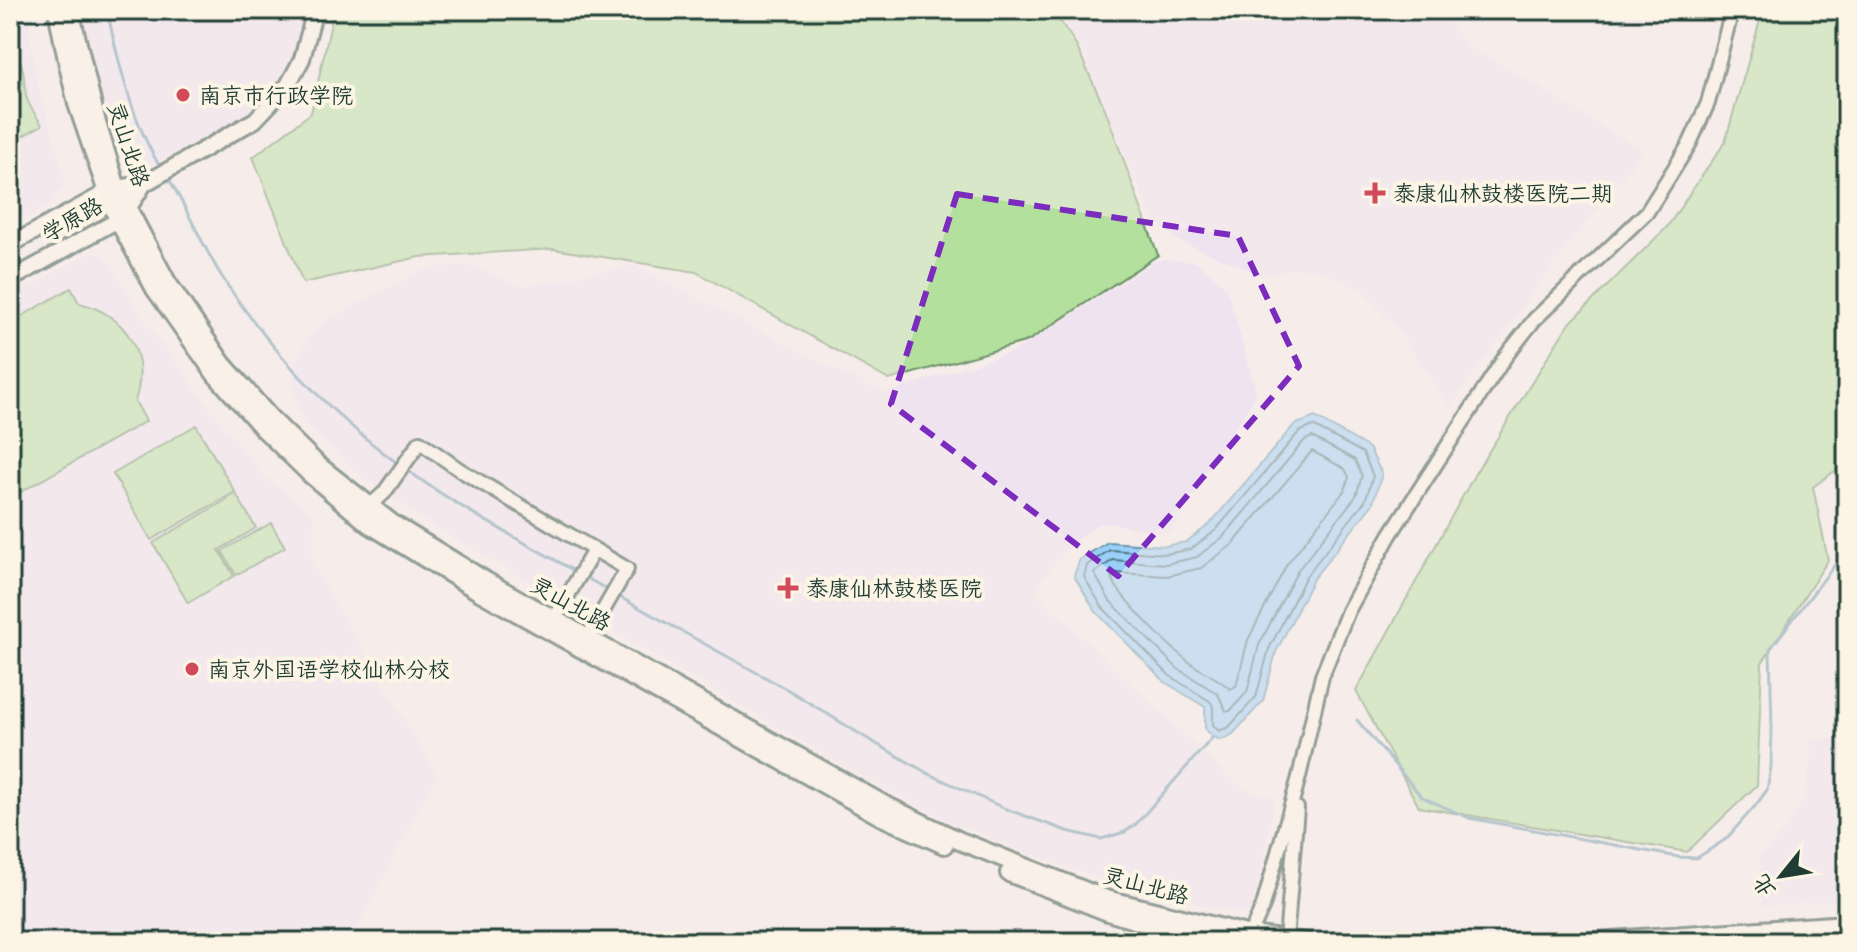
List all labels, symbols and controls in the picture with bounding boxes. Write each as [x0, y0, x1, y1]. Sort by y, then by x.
place label: 南京市行政学院 [199, 83, 353, 109]
marker: 南京市行政学院 [174, 86, 192, 104]
street label: 灵山北路 [102, 98, 154, 190]
place label: 泰康仙林鼓楼医院二期 [1393, 181, 1613, 207]
marker: 泰康仙林鼓楼医院二期 [1364, 182, 1386, 204]
street label: 学原路 [37, 192, 108, 248]
street label: 灵山北路 [526, 571, 615, 637]
place label: 泰康仙林鼓楼医院 [806, 576, 982, 602]
marker: 泰康仙林鼓楼医院 [777, 577, 799, 599]
place label: 南京外国语学校仙林分校 [208, 657, 450, 683]
marker: 南京外国语学校仙林分校 [183, 660, 201, 678]
north arrow [1741, 836, 1821, 916]
street label: 灵山北路 [1100, 862, 1192, 910]
text: 北 [1748, 869, 1781, 902]

